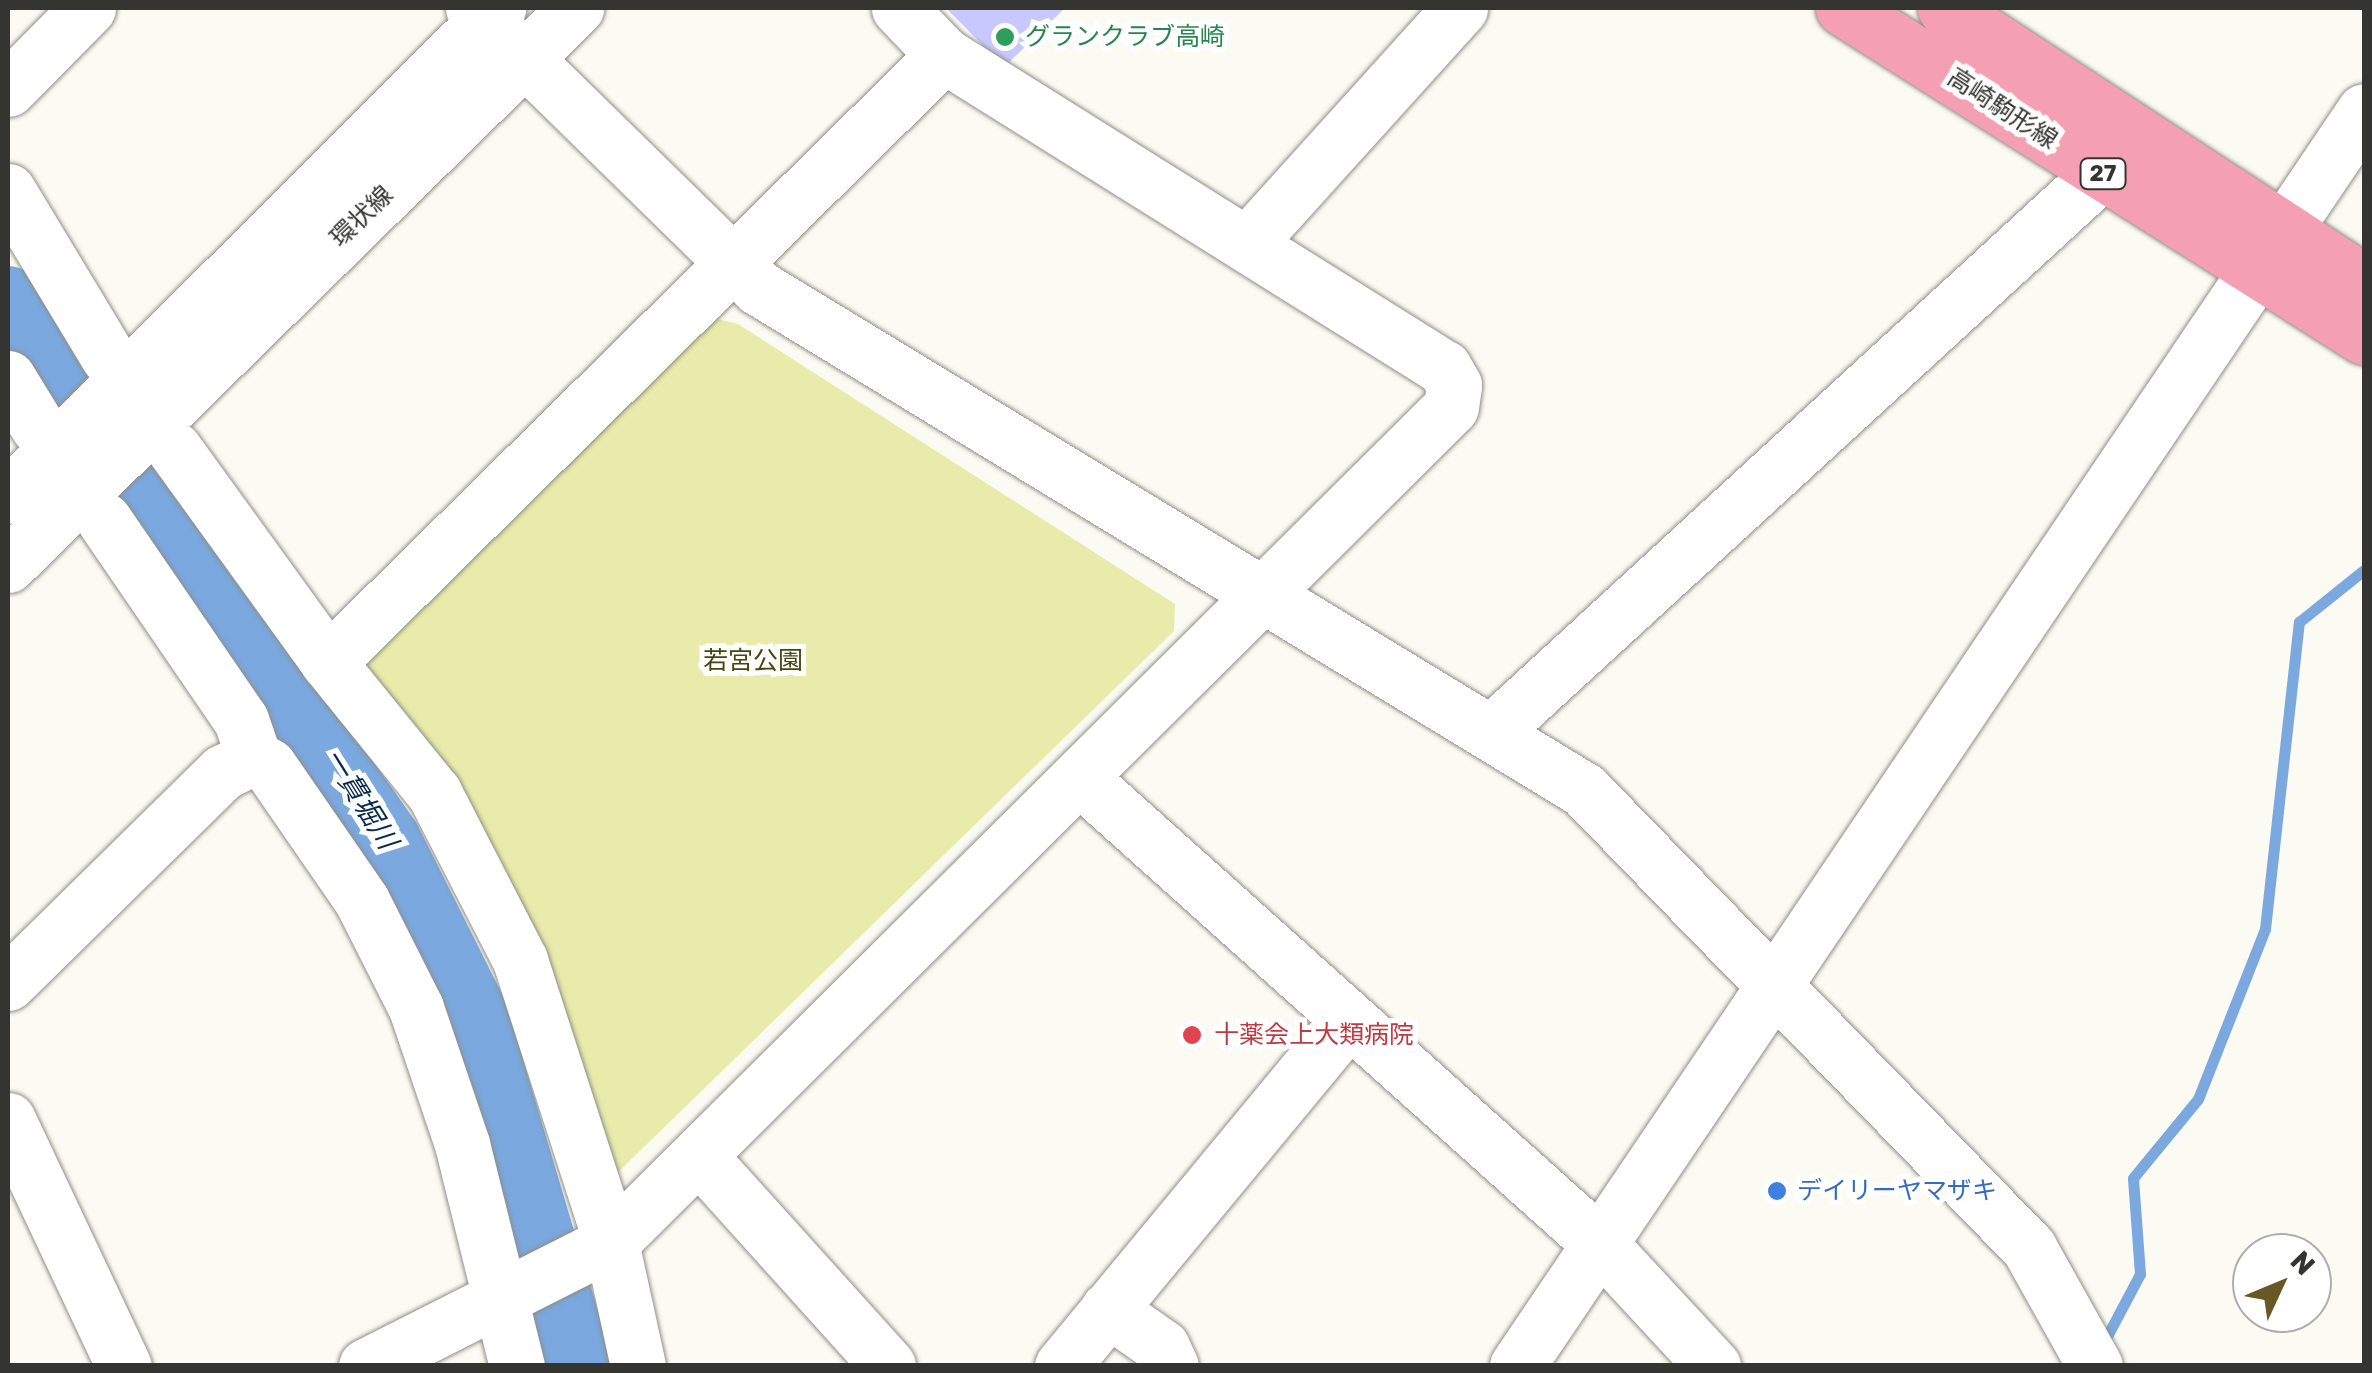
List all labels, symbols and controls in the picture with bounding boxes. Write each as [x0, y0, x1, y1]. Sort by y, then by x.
place label: グランクラブ高崎 [1025, 22, 1225, 52]
marker: グランクラブ高崎 [994, 26, 1016, 48]
street label: 高崎駒形線 [1941, 62, 2063, 156]
road number: 27 [2078, 157, 2128, 191]
street label: 環状線 [325, 180, 399, 254]
park label: 若宮公園 [703, 646, 803, 676]
water label: 一貫堀川 [316, 743, 404, 855]
place label: 十薬会上大類病院 [1214, 1020, 1414, 1050]
marker: 十薬会上大類病院 [1179, 1022, 1205, 1048]
place label: デイリーヤマザキ [1797, 1176, 1997, 1206]
marker: デイリーヤマザキ [1766, 1180, 1788, 1202]
north arrow [2232, 1233, 2332, 1333]
text: N [2284, 1244, 2321, 1282]

